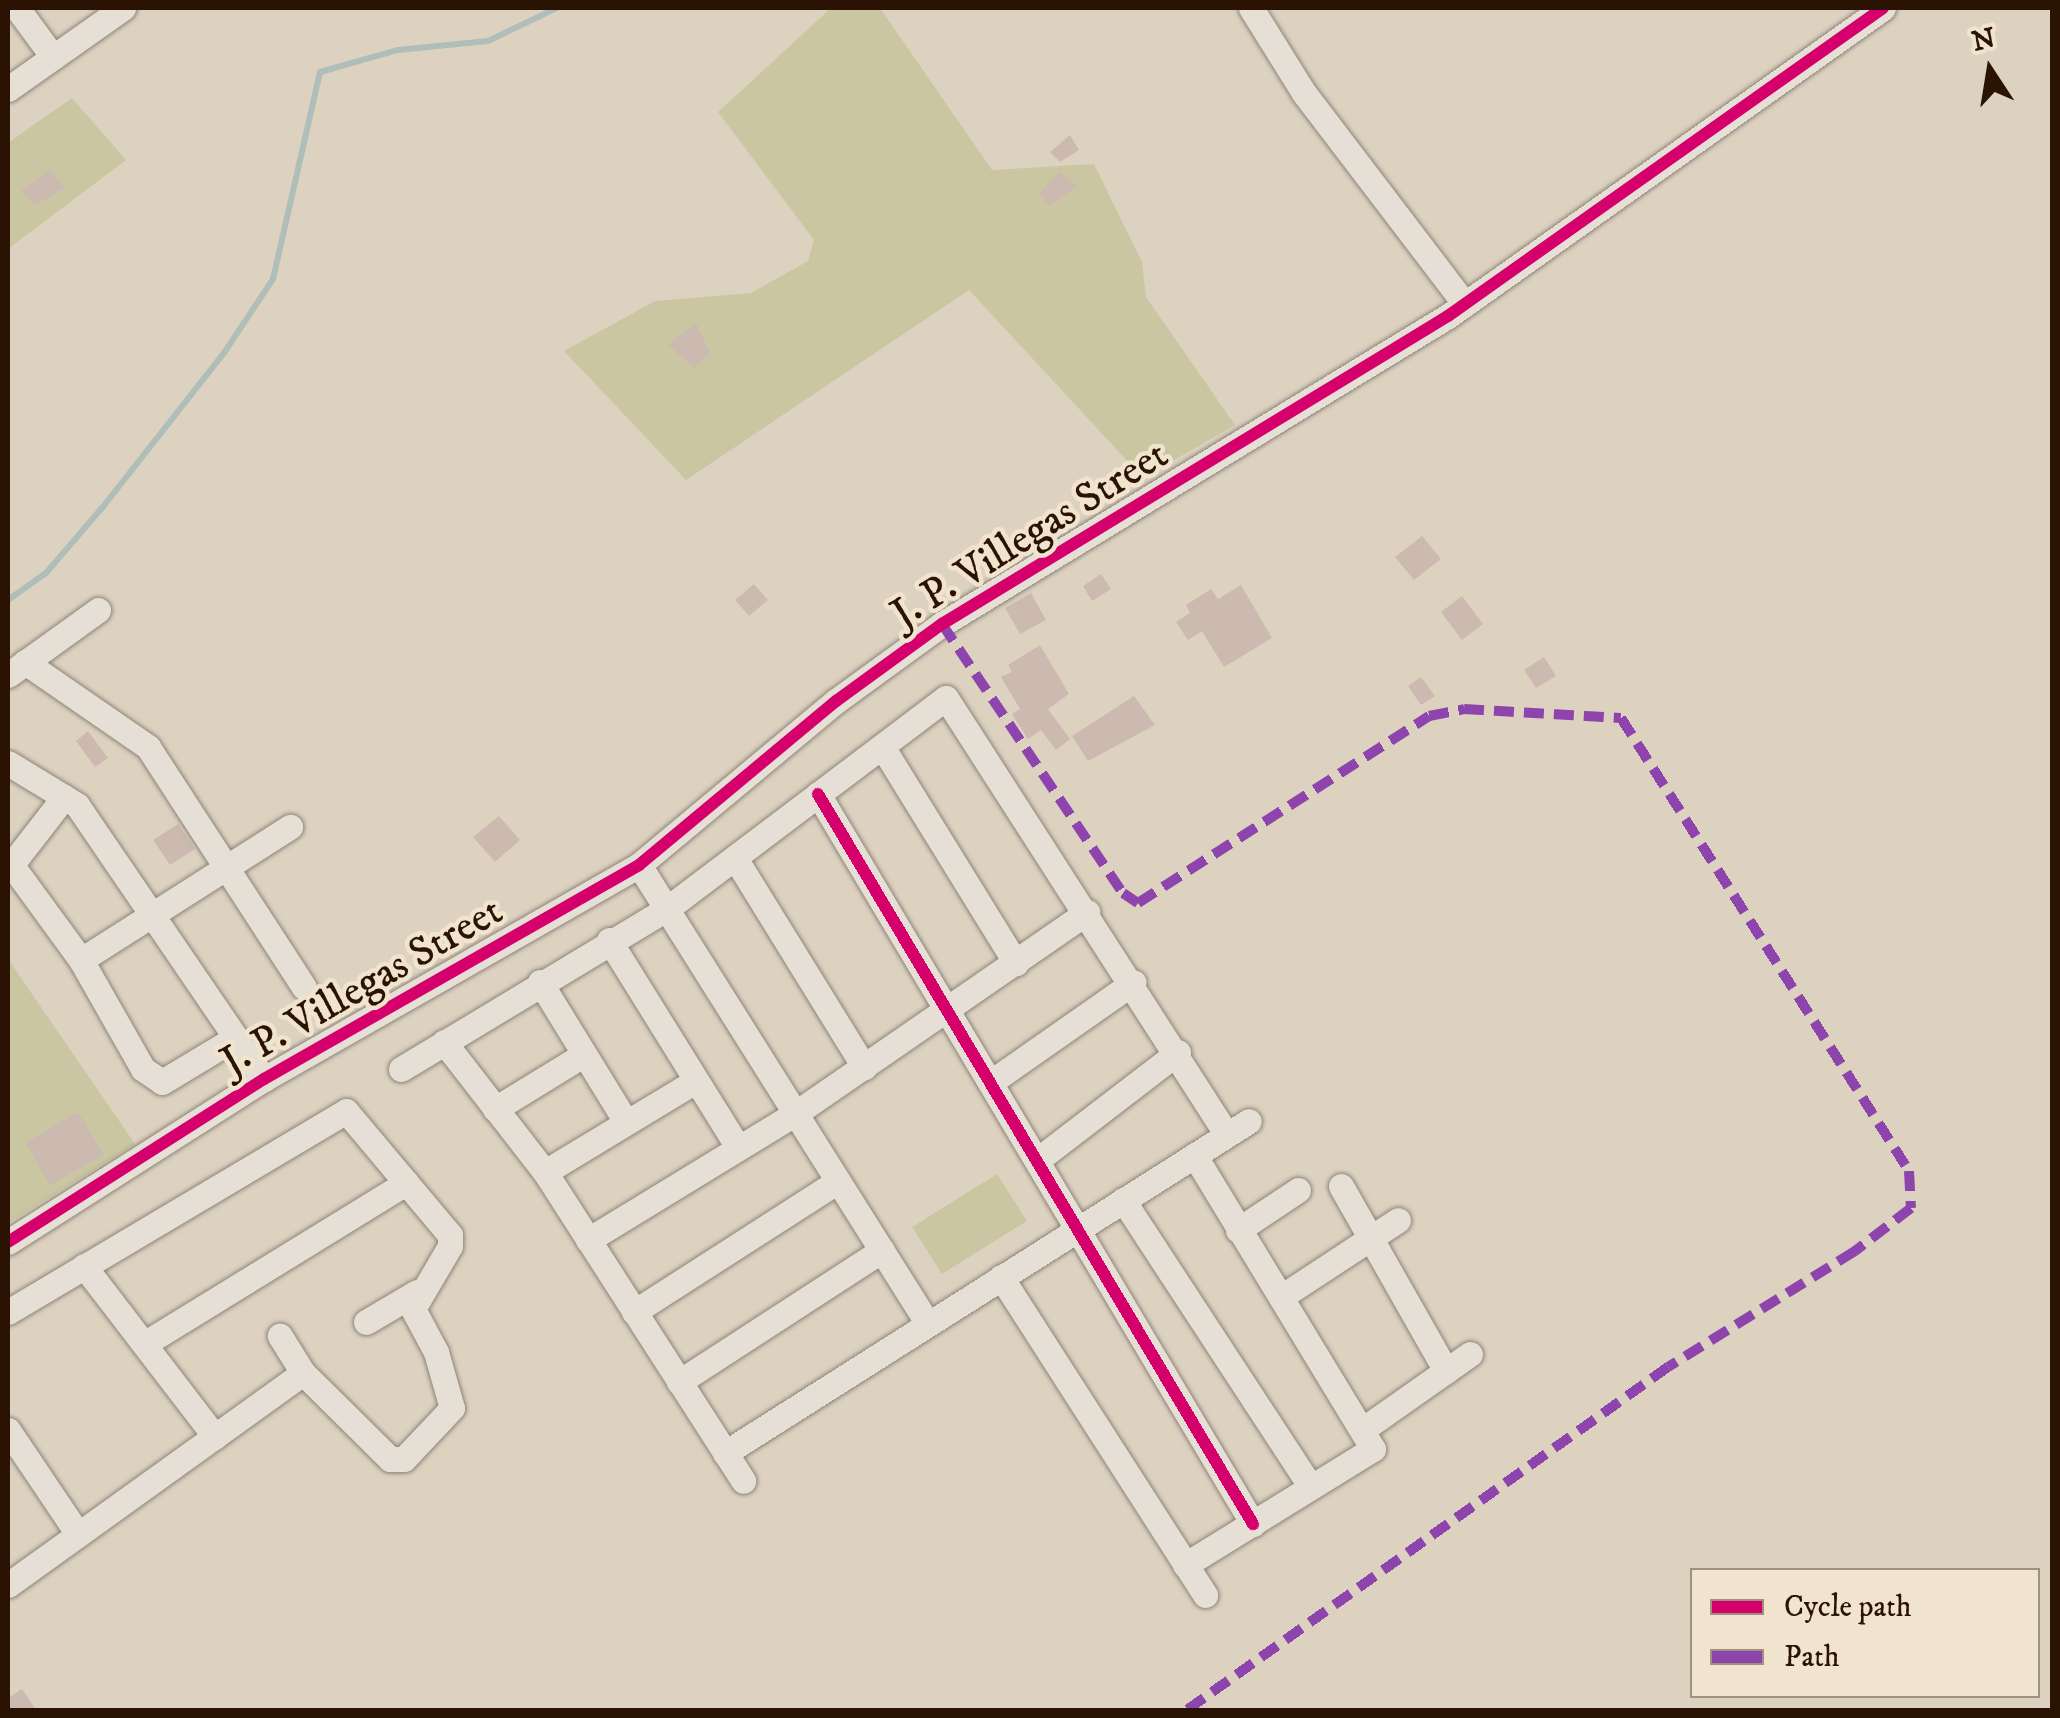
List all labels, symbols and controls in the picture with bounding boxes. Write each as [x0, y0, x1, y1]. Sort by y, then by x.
north arrow [1940, 20, 2040, 120]
text: N [1969, 21, 1999, 60]
street label: J. P. Villegas Street [883, 430, 1177, 640]
street label: J. P. Villegas Street [212, 886, 512, 1088]
legend [1690, 1568, 2040, 1698]
text: Cycle path [1784, 1589, 1912, 1626]
text: Path [1784, 1639, 1840, 1676]

